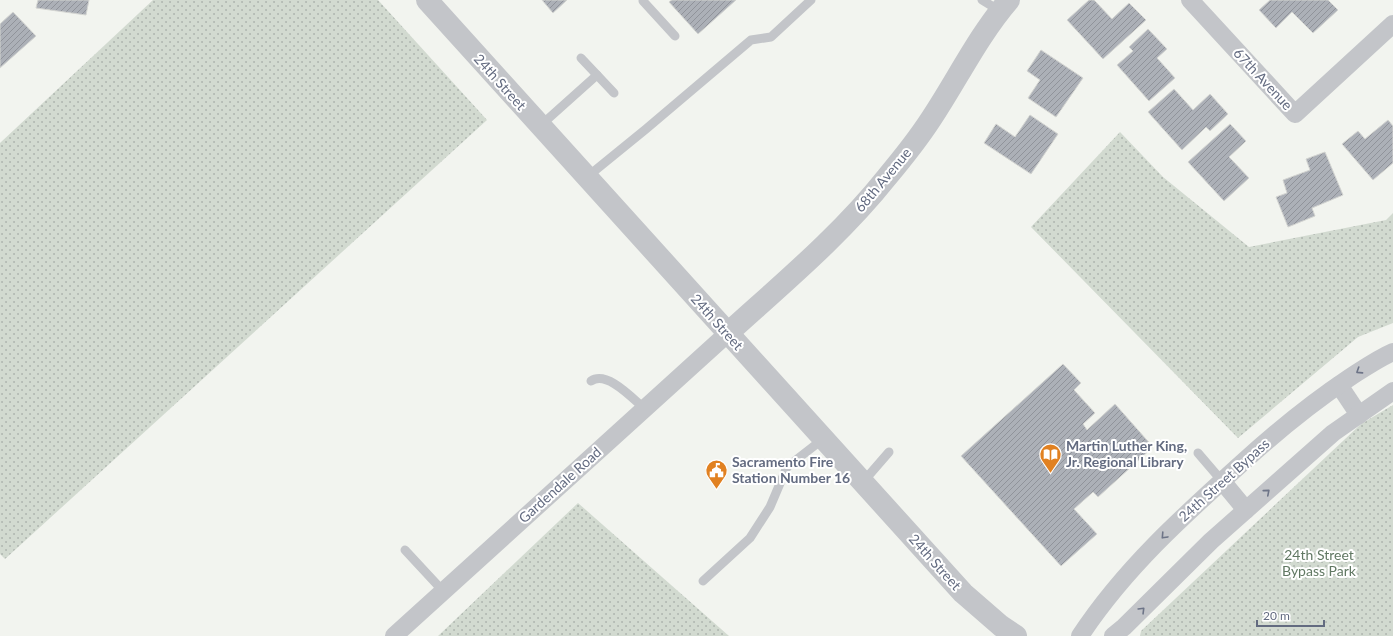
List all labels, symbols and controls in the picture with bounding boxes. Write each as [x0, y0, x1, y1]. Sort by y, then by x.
street label: 67th Avenue [1230, 44, 1296, 113]
street label: 24th Street [471, 50, 530, 113]
street label: 68th Avenue [851, 144, 914, 215]
street label: 24th Street [688, 290, 747, 353]
one-way arrow [1356, 366, 1363, 374]
street label: 24th Street Bypass [1175, 434, 1273, 525]
place label: Martin Luther King, Jr. Regional Library [1066, 437, 1187, 470]
library icon: Martin Luther King, Jr. Regional Library [1037, 441, 1063, 474]
street label: Gardendale Road [515, 443, 604, 526]
place label: Sacramento Fire Station Number 16 [732, 453, 850, 486]
public building icon: Sacramento Fire Station Number 16 [703, 457, 729, 490]
one-way arrow [1262, 489, 1269, 496]
street label: 24th Street [906, 530, 965, 593]
one-way arrow [1161, 531, 1168, 538]
park label: 24th Street Bypass Park [1282, 546, 1357, 579]
scale bar [1257, 602, 1324, 628]
one-way arrow [1137, 607, 1145, 615]
text: 20 m [1263, 608, 1290, 623]

